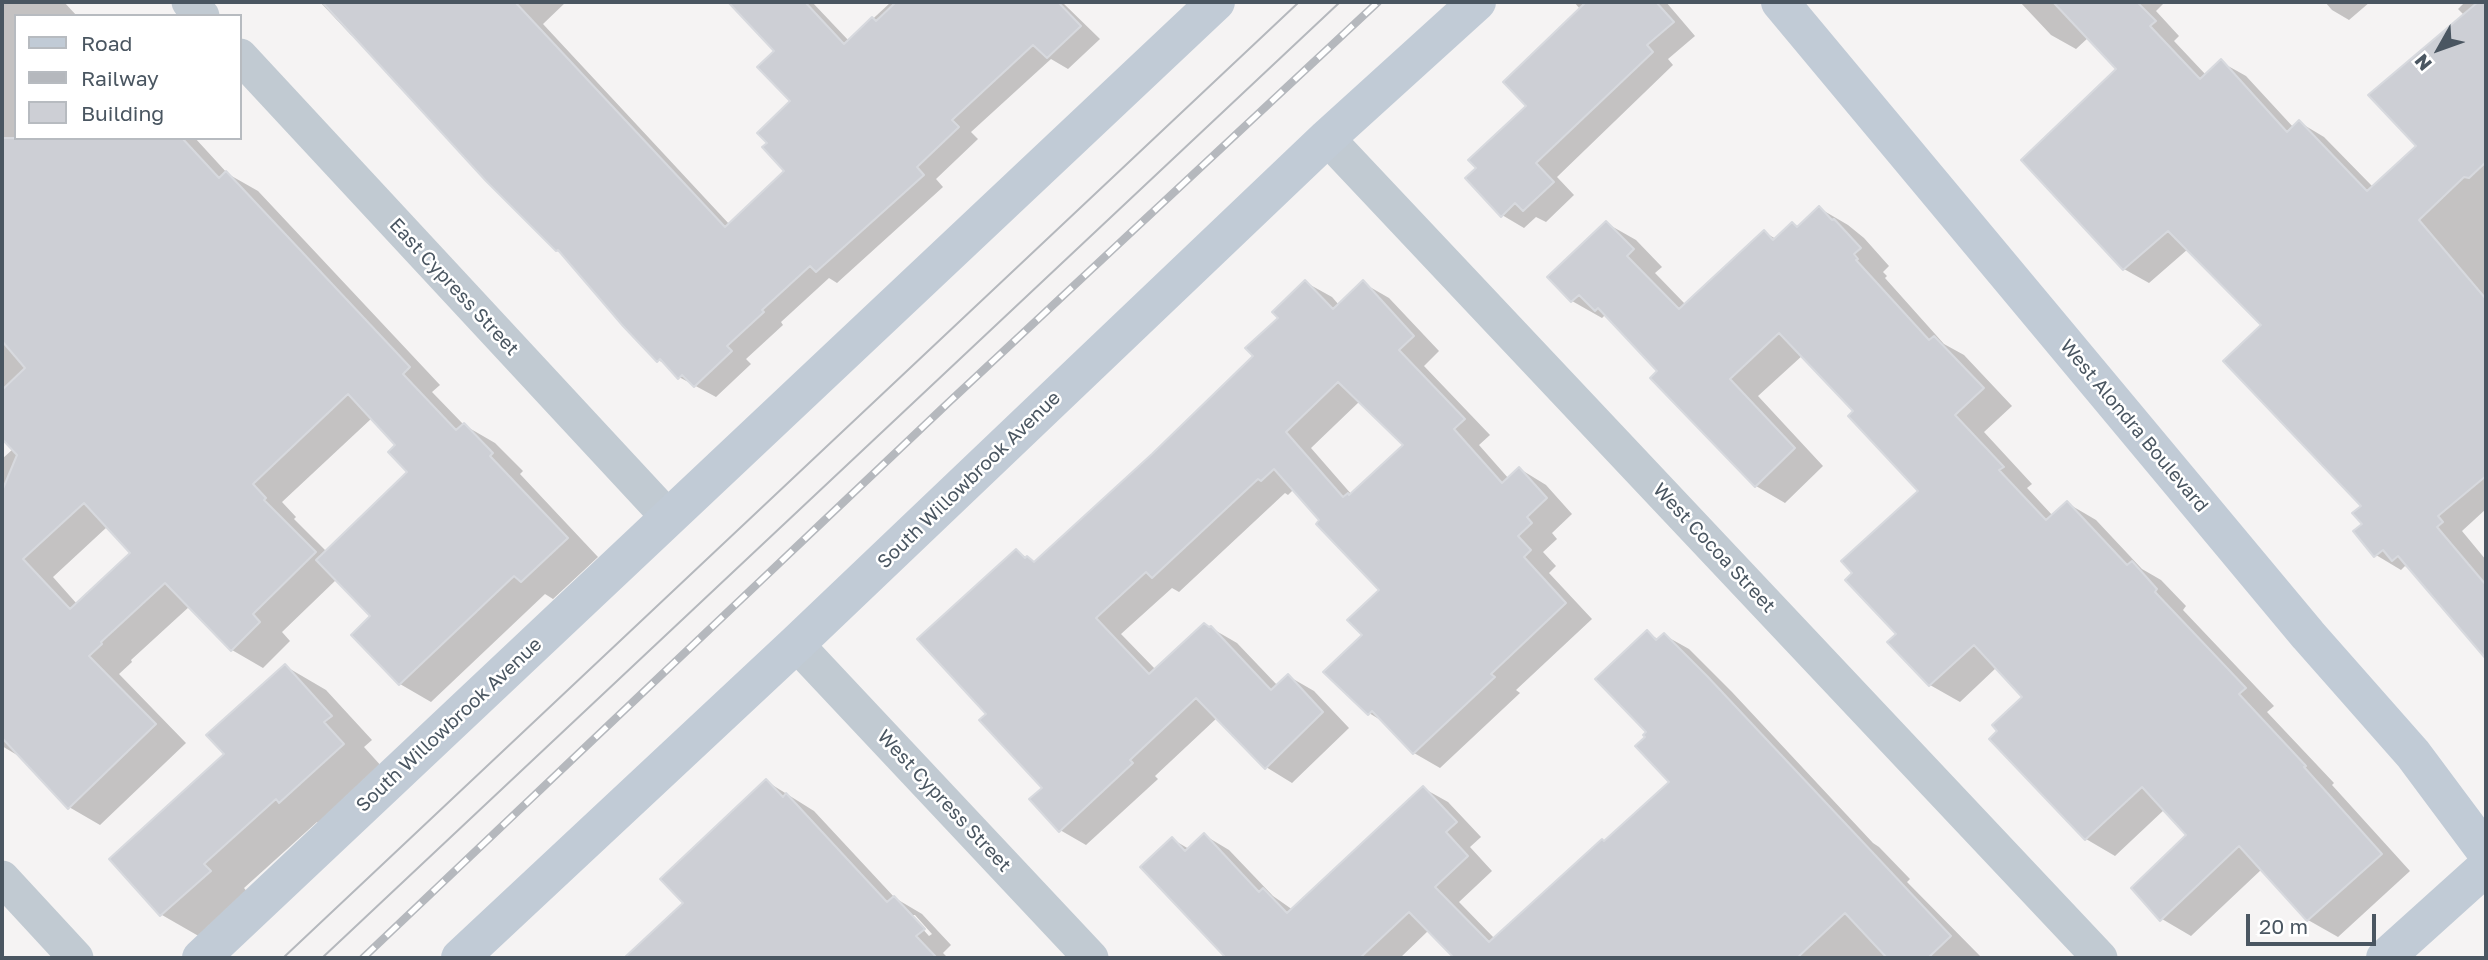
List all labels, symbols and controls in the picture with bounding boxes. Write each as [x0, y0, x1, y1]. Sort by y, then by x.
legend [14, 14, 242, 140]
north arrow [2404, 14, 2474, 84]
text: Road [81, 30, 132, 56]
text: N [2409, 50, 2436, 76]
text: Railway [81, 65, 159, 91]
text: Building [81, 100, 164, 126]
street label: East Cypress Street [385, 214, 523, 360]
street label: West Alondra Boulevard [2055, 335, 2213, 517]
street label: South Willowbrook Avenue [873, 387, 1065, 573]
street label: West Cocoa Street [1648, 479, 1780, 617]
street label: South Willowbrook Avenue [352, 633, 546, 817]
street label: West Cypress Street [872, 725, 1016, 877]
scale bar [2250, 900, 2380, 944]
text: 20 m [2259, 913, 2308, 939]

